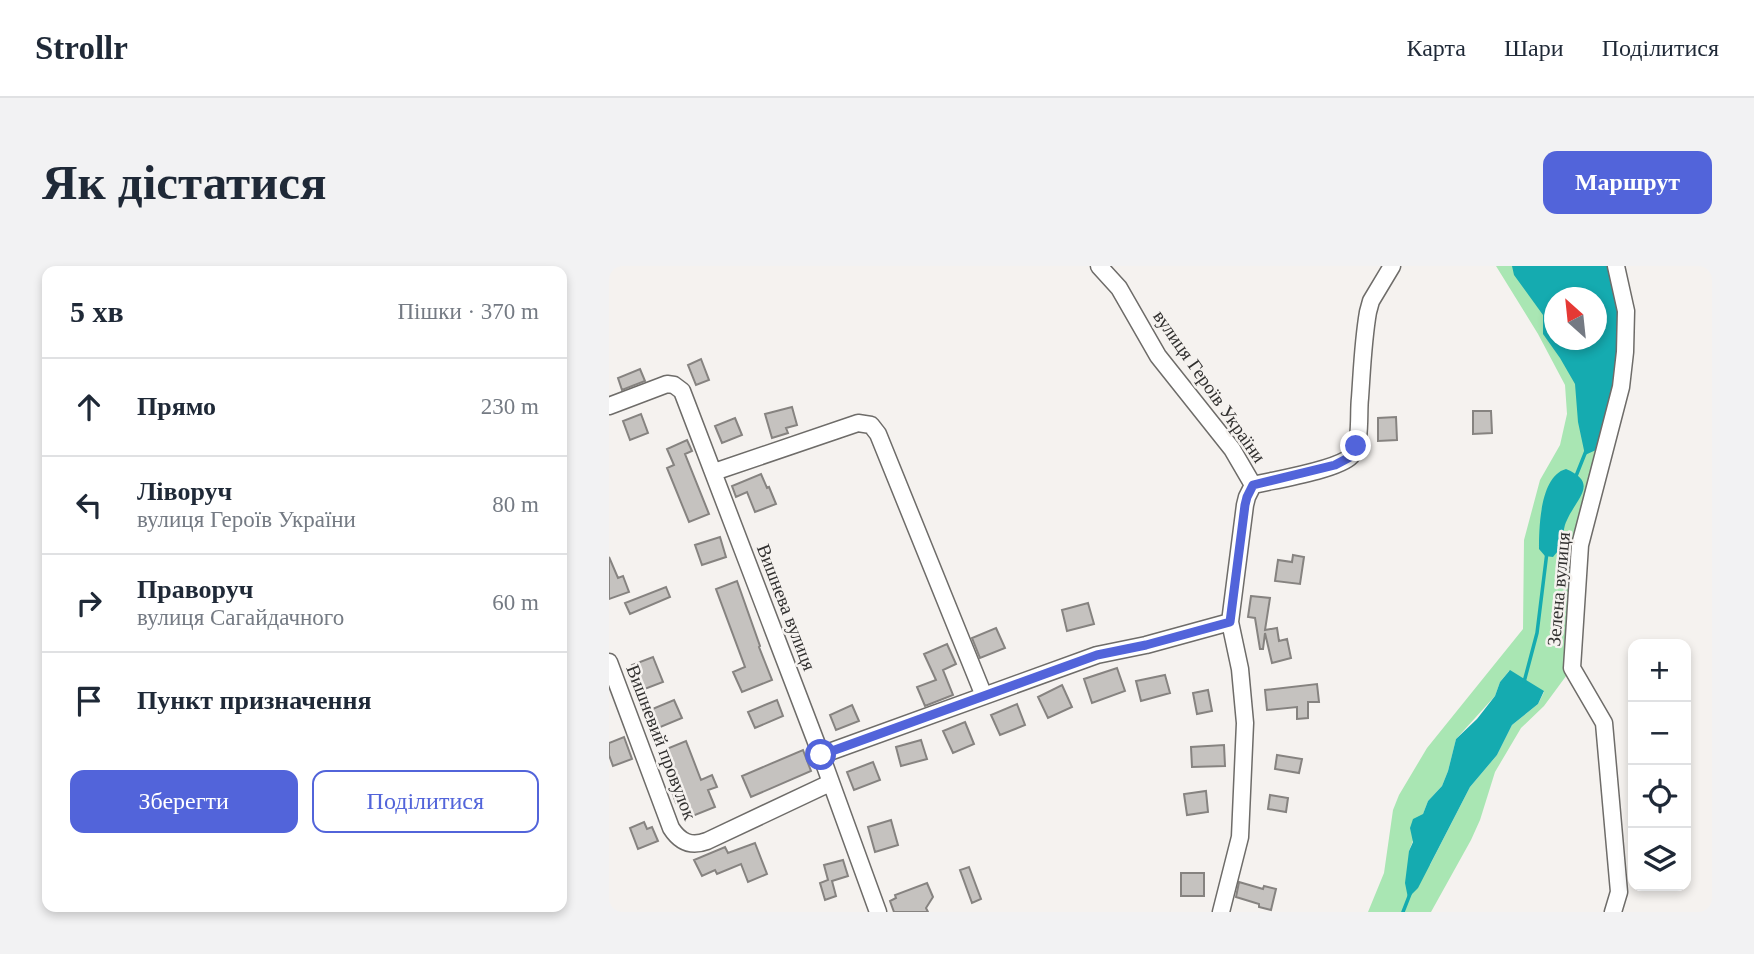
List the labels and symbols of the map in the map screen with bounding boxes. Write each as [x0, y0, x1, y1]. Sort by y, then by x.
north arrow [1544, 287, 1607, 350]
street label: вулиця Героїв України [1149, 306, 1270, 466]
route end [1340, 430, 1371, 461]
street label: Зелена вулиця [1543, 531, 1574, 647]
street label: Вишнева вулиця [753, 541, 820, 674]
street label: Вишневий провулок [622, 662, 701, 823]
route start [805, 739, 836, 770]

